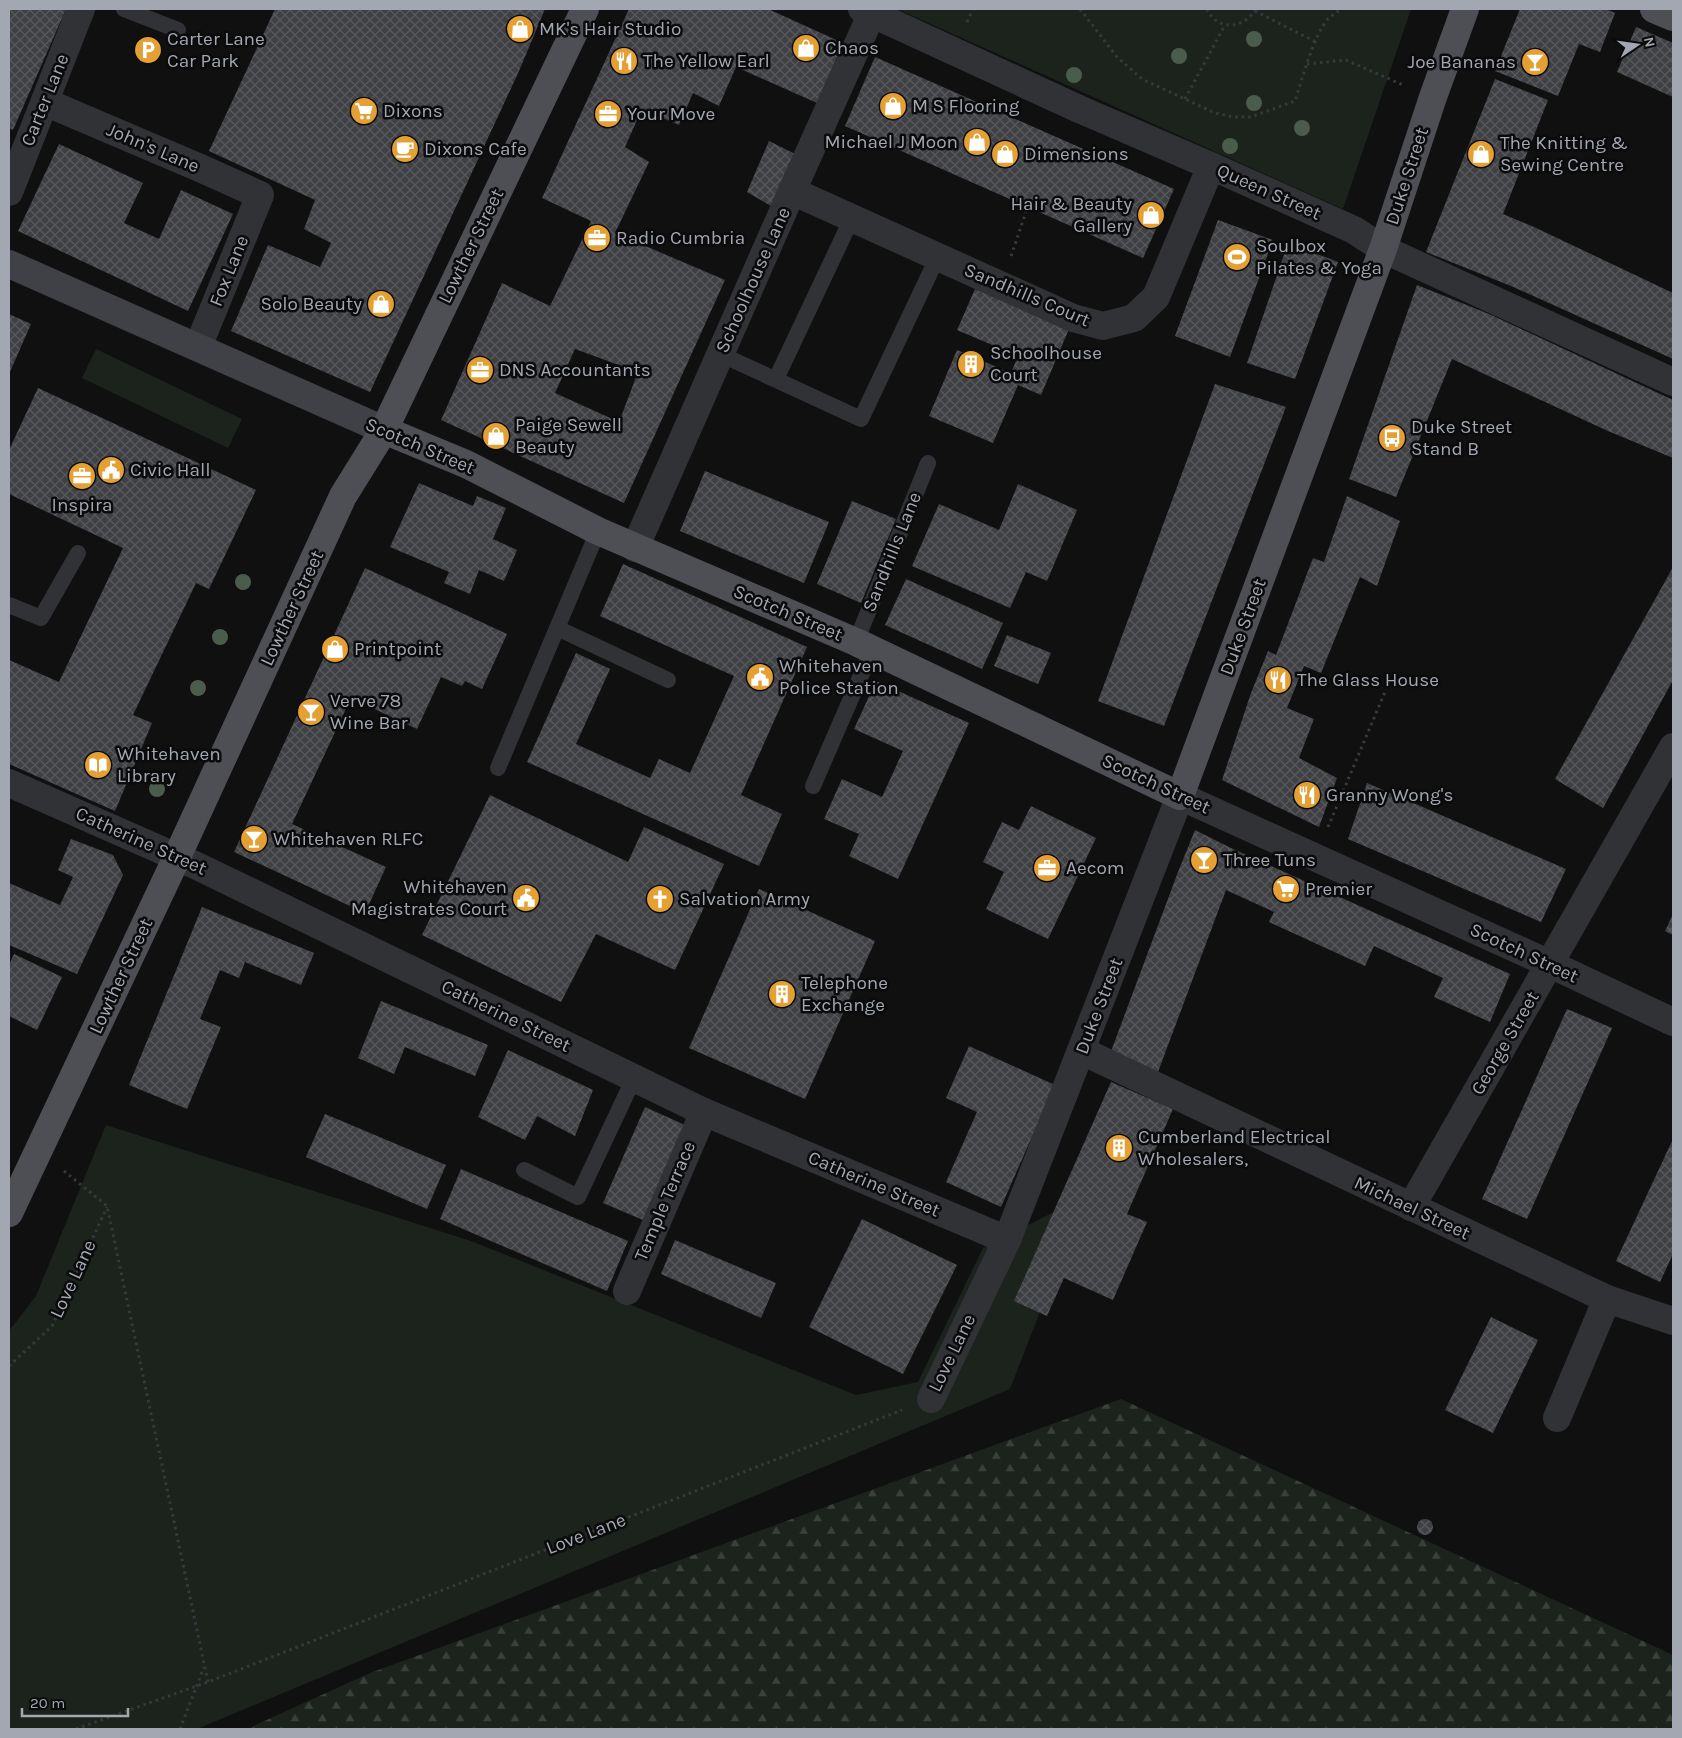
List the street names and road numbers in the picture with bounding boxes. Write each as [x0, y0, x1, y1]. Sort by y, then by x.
street label: Carter Lane [16, 51, 74, 149]
street label: John's Lane [103, 119, 203, 177]
street label: Duke Street [1381, 124, 1433, 228]
street label: Queen Street [1214, 159, 1324, 225]
street label: Lowther Street [434, 185, 508, 307]
street label: Schoolhouse Lane [711, 204, 795, 356]
street label: Fox Lane [205, 232, 253, 310]
street label: Sandhills Court [961, 259, 1093, 331]
street label: Scotch Street [362, 413, 478, 479]
street label: Sandhills Lane [858, 489, 926, 615]
street label: Lowther Street [256, 547, 328, 669]
street label: Duke Street [1215, 576, 1271, 678]
street label: Scotch Street [730, 580, 846, 646]
street label: Scotch Street [1098, 749, 1214, 819]
street label: Catherine Street [72, 802, 210, 880]
street label: Lowther Street [85, 915, 157, 1037]
street label: Scotch Street [1466, 918, 1582, 988]
street label: Duke Street [1071, 955, 1127, 1057]
street label: Catherine Street [438, 975, 574, 1057]
street label: George Street [1466, 987, 1544, 1099]
street label: Temple Terrace [630, 1138, 700, 1264]
street label: Catherine Street [805, 1146, 943, 1222]
street label: Michael Street [1351, 1172, 1473, 1244]
street label: Love Lane [45, 1236, 101, 1322]
street label: Love Lane [924, 1311, 980, 1395]
street label: Love Lane [543, 1509, 629, 1559]

